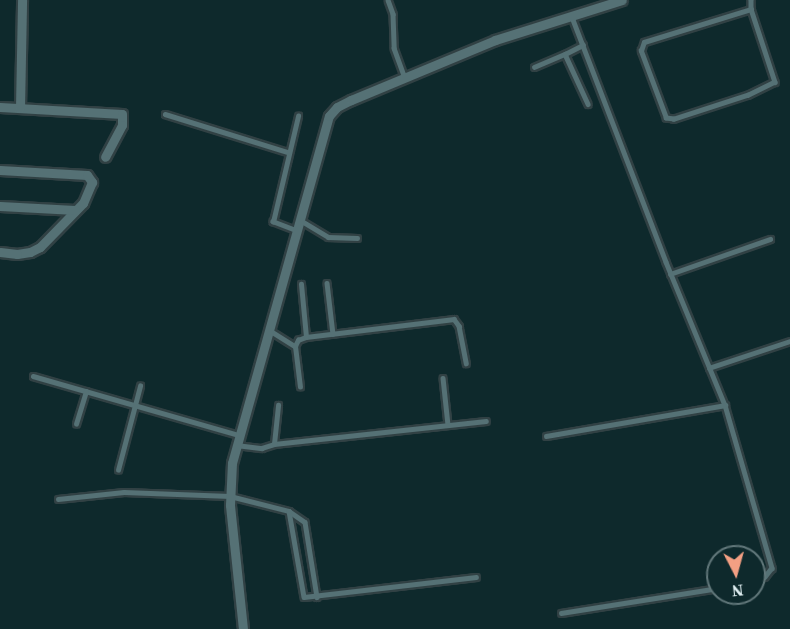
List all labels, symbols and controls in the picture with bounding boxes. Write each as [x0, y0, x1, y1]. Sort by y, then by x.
north arrow [706, 545, 766, 605]
text: N [731, 579, 745, 602]

